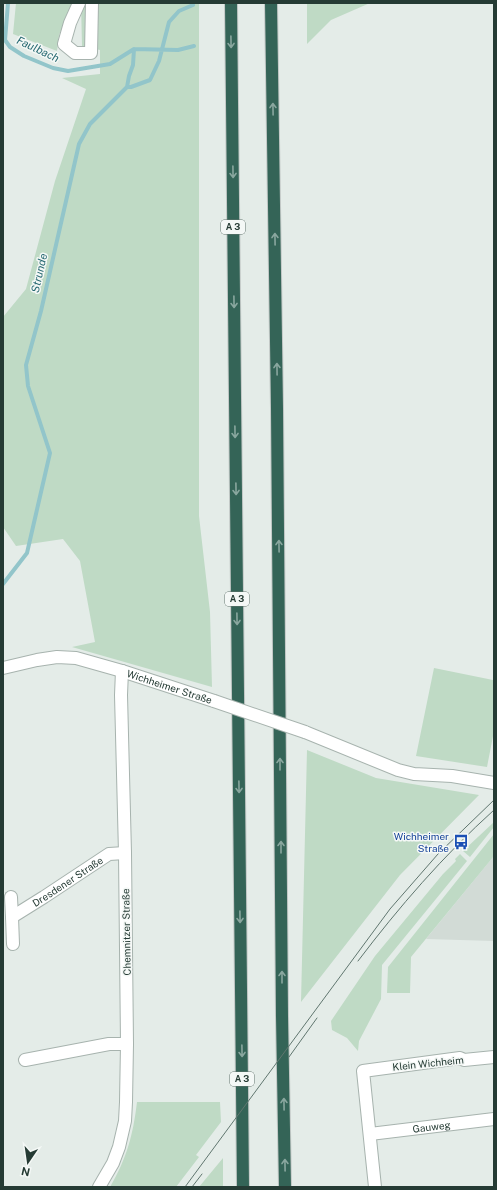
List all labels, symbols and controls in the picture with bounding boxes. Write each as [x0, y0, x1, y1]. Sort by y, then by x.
water label: Faulbach [15, 34, 61, 64]
one-way arrow [227, 35, 235, 48]
one-way arrow [269, 103, 276, 116]
one-way arrow [229, 165, 237, 178]
road number: A 3 [221, 220, 245, 234]
one-way arrow [271, 233, 279, 246]
water label: Strunde [29, 252, 49, 294]
one-way arrow [230, 295, 238, 308]
one-way arrow [273, 363, 281, 376]
one-way arrow [231, 425, 239, 438]
one-way arrow [232, 482, 240, 495]
one-way arrow [275, 540, 283, 553]
road number: A 3 [225, 592, 249, 606]
one-way arrow [233, 612, 241, 625]
street label: Wichheimer Straße [125, 667, 214, 706]
one-way arrow [277, 758, 284, 771]
one-way arrow [235, 780, 243, 793]
place label: Wichheimer Straße [394, 830, 449, 854]
bus stop icon: Wichheimer Straße [452, 833, 470, 851]
one-way arrow [277, 841, 285, 854]
street label: Dresdener Straße [30, 854, 105, 909]
street label: Chemnitzer Straße [119, 888, 133, 976]
one-way arrow [236, 910, 244, 923]
one-way arrow [278, 971, 286, 984]
one-way arrow [238, 1044, 246, 1057]
street label: Klein Wichheim [392, 1053, 464, 1073]
road number: A 3 [230, 1072, 254, 1086]
one-way arrow [280, 1098, 288, 1111]
street label: Gauweg [412, 1118, 451, 1135]
north arrow [8, 1142, 48, 1182]
one-way arrow [281, 1159, 289, 1172]
text: N [20, 1165, 31, 1179]

